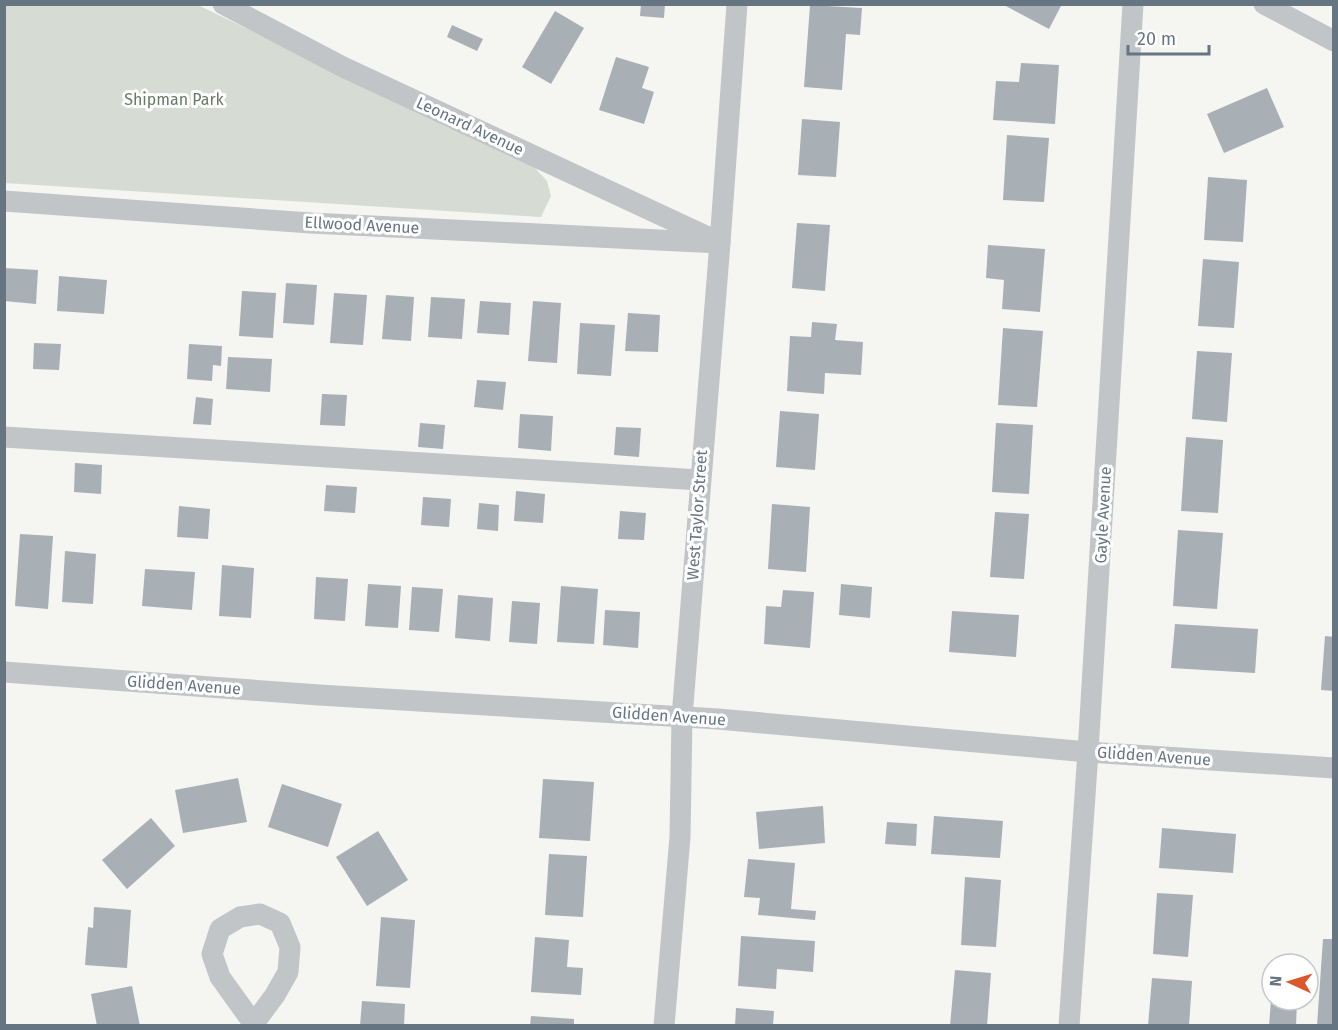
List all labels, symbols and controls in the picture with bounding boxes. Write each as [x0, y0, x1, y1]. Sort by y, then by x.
scale bar [1128, 18, 1209, 56]
text: 20 m [1137, 28, 1176, 50]
park label: Shipman Park [124, 90, 225, 109]
street label: Leonard Avenue [413, 93, 527, 159]
street label: Ellwood Avenue [304, 213, 420, 237]
street label: West Taylor Street [683, 449, 711, 581]
street label: Gayle Avenue [1091, 466, 1115, 564]
street label: Glidden Avenue [127, 672, 241, 698]
street label: Glidden Avenue [612, 703, 726, 729]
street label: Glidden Avenue [1097, 743, 1211, 769]
north arrow [1260, 952, 1320, 1012]
text: N [1266, 975, 1285, 987]

